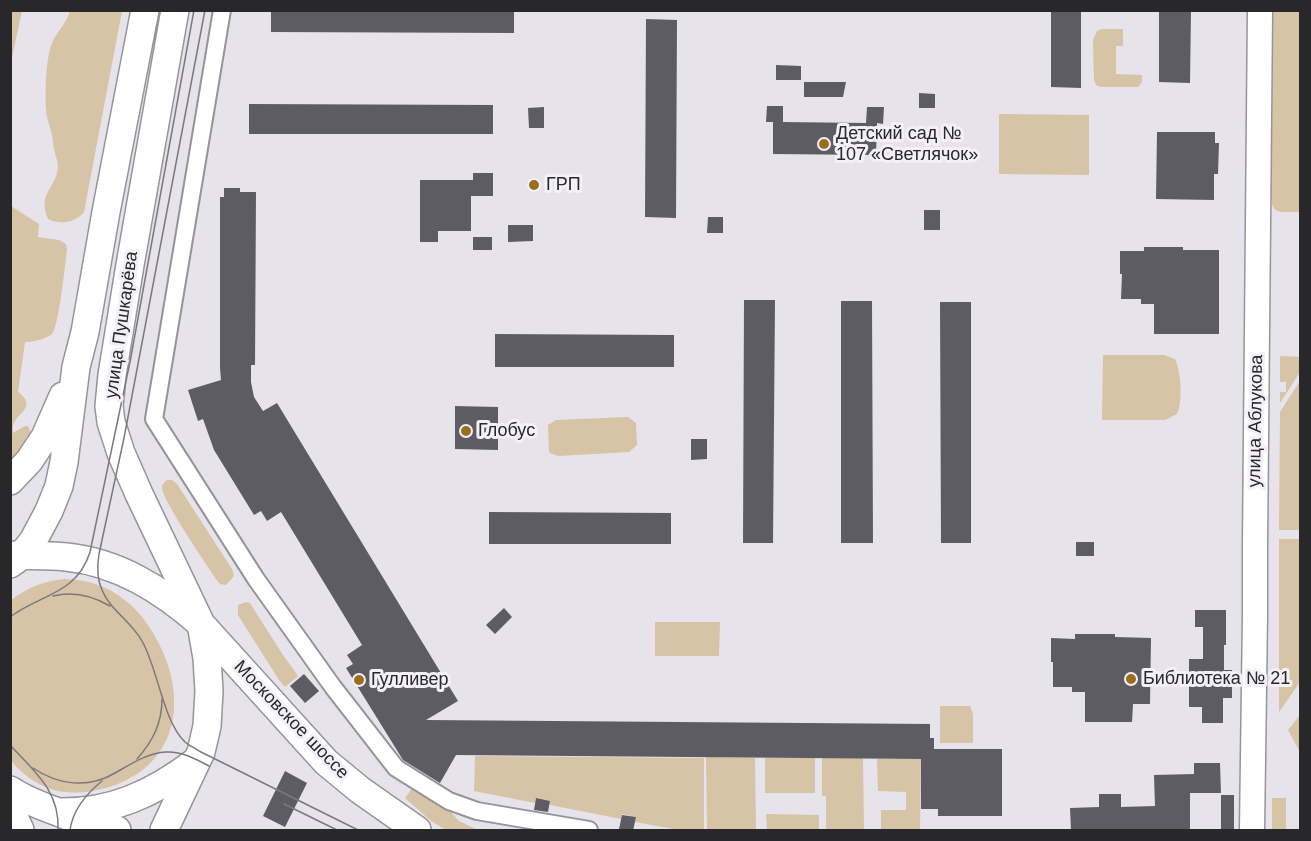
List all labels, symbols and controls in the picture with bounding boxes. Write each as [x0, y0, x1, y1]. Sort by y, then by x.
place label: Детский сад № 107 «Светлячок» [836, 123, 978, 166]
marker: Детский сад № 107 «Светлячок» [817, 137, 831, 151]
place label: ГРП [546, 174, 581, 196]
marker: ГРП [527, 178, 541, 192]
street label: улица Пушкарёва [101, 250, 143, 400]
street label: улица Аблукова [1244, 354, 1268, 488]
place label: Глобус [478, 420, 535, 442]
marker: Глобус [459, 424, 473, 438]
street label: Московское шоссе [229, 656, 353, 784]
place label: Библиотека № 21 [1143, 668, 1290, 690]
place label: Гулливер [371, 669, 449, 691]
marker: Библиотека № 21 [1124, 672, 1138, 686]
marker: Гулливер [352, 673, 366, 687]

